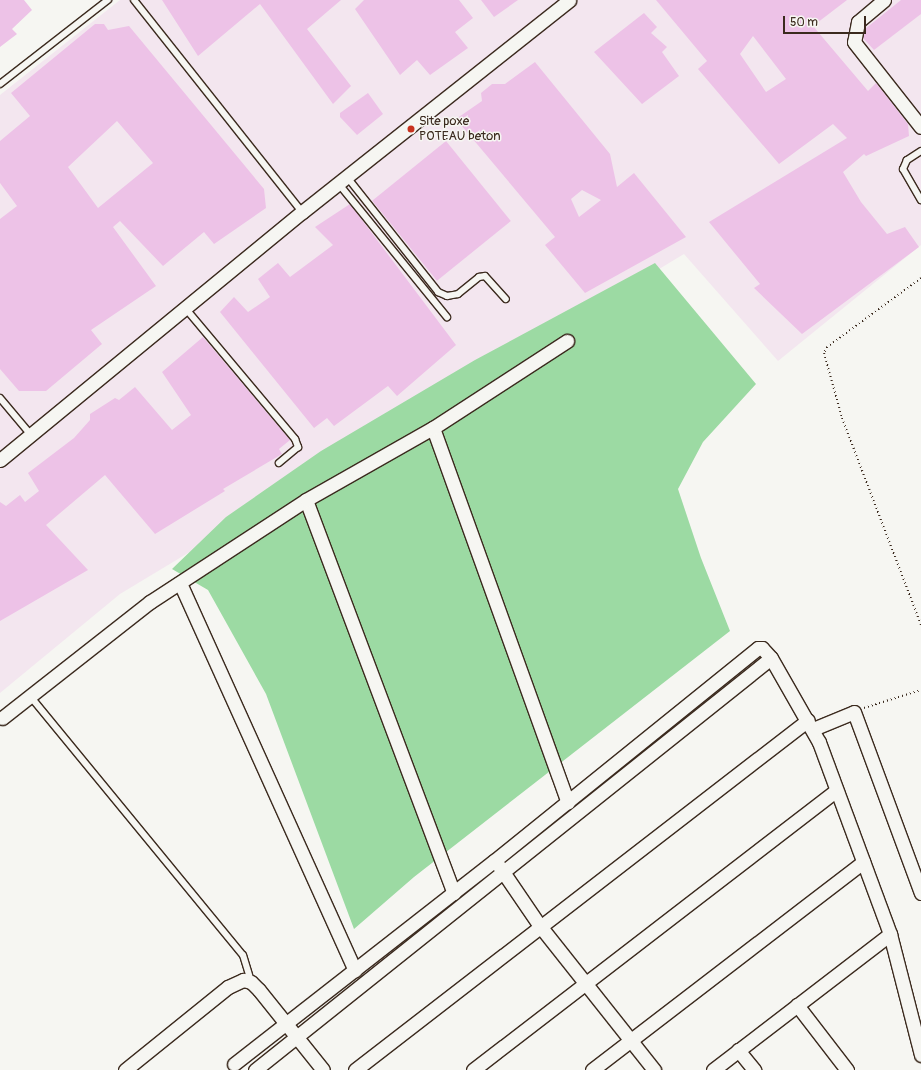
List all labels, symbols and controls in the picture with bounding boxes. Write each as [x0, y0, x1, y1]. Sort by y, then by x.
scale bar [785, 8, 868, 34]
text: 50 m [790, 15, 818, 30]
place label: Site poxe POTEAU beton [419, 114, 501, 145]
marker: Site poxe POTEAU beton [406, 124, 416, 134]

